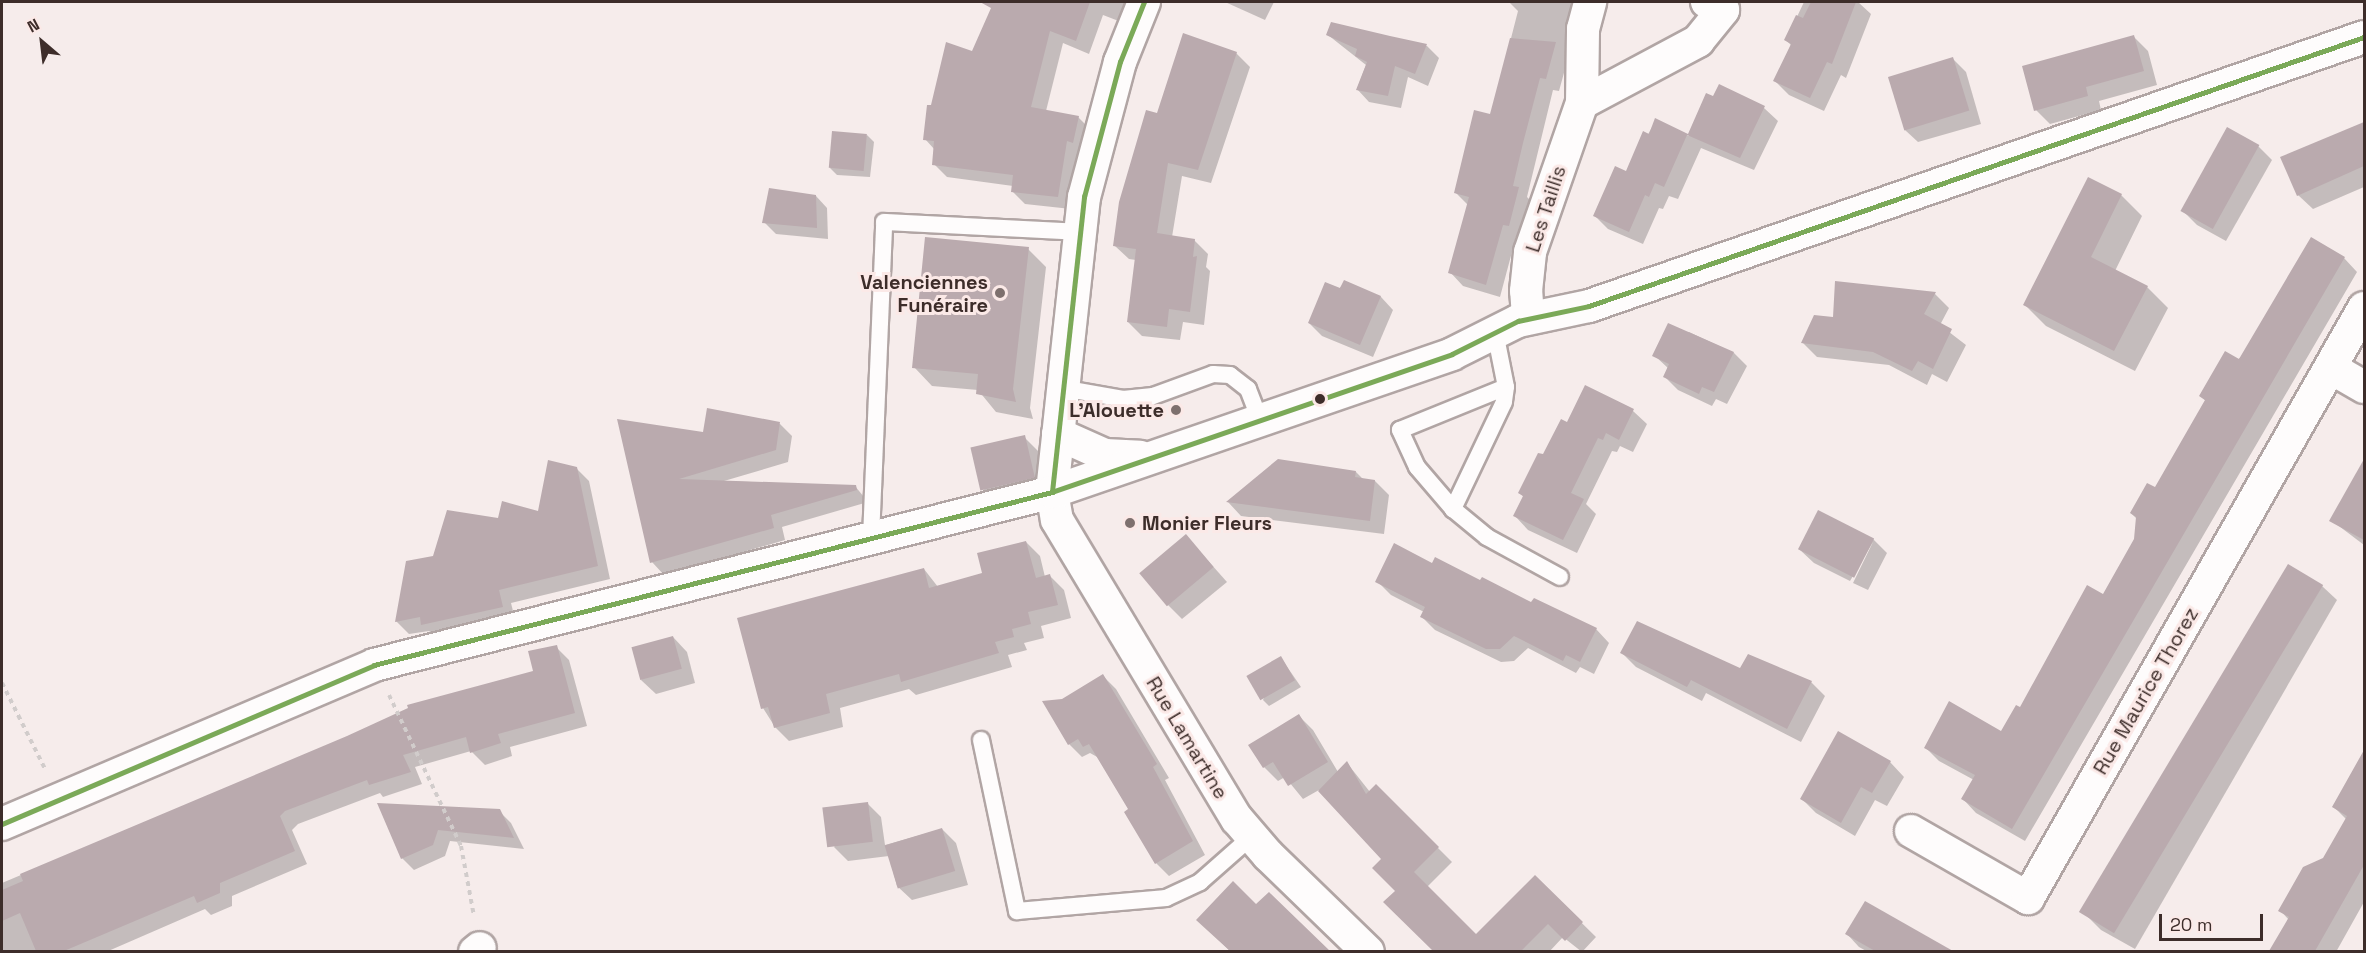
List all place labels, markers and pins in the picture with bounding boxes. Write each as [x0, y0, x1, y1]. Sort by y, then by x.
place label: Valenciennes Funéraire [860, 270, 988, 317]
marker: Valenciennes Funéraire [993, 286, 1007, 300]
unlabelled marker [1314, 393, 1326, 405]
place label: L'Alouette [1069, 398, 1164, 422]
marker: L'Alouette [1169, 403, 1183, 417]
place label: Monier Fleurs [1142, 511, 1272, 535]
marker: Monier Fleurs [1123, 516, 1137, 530]

